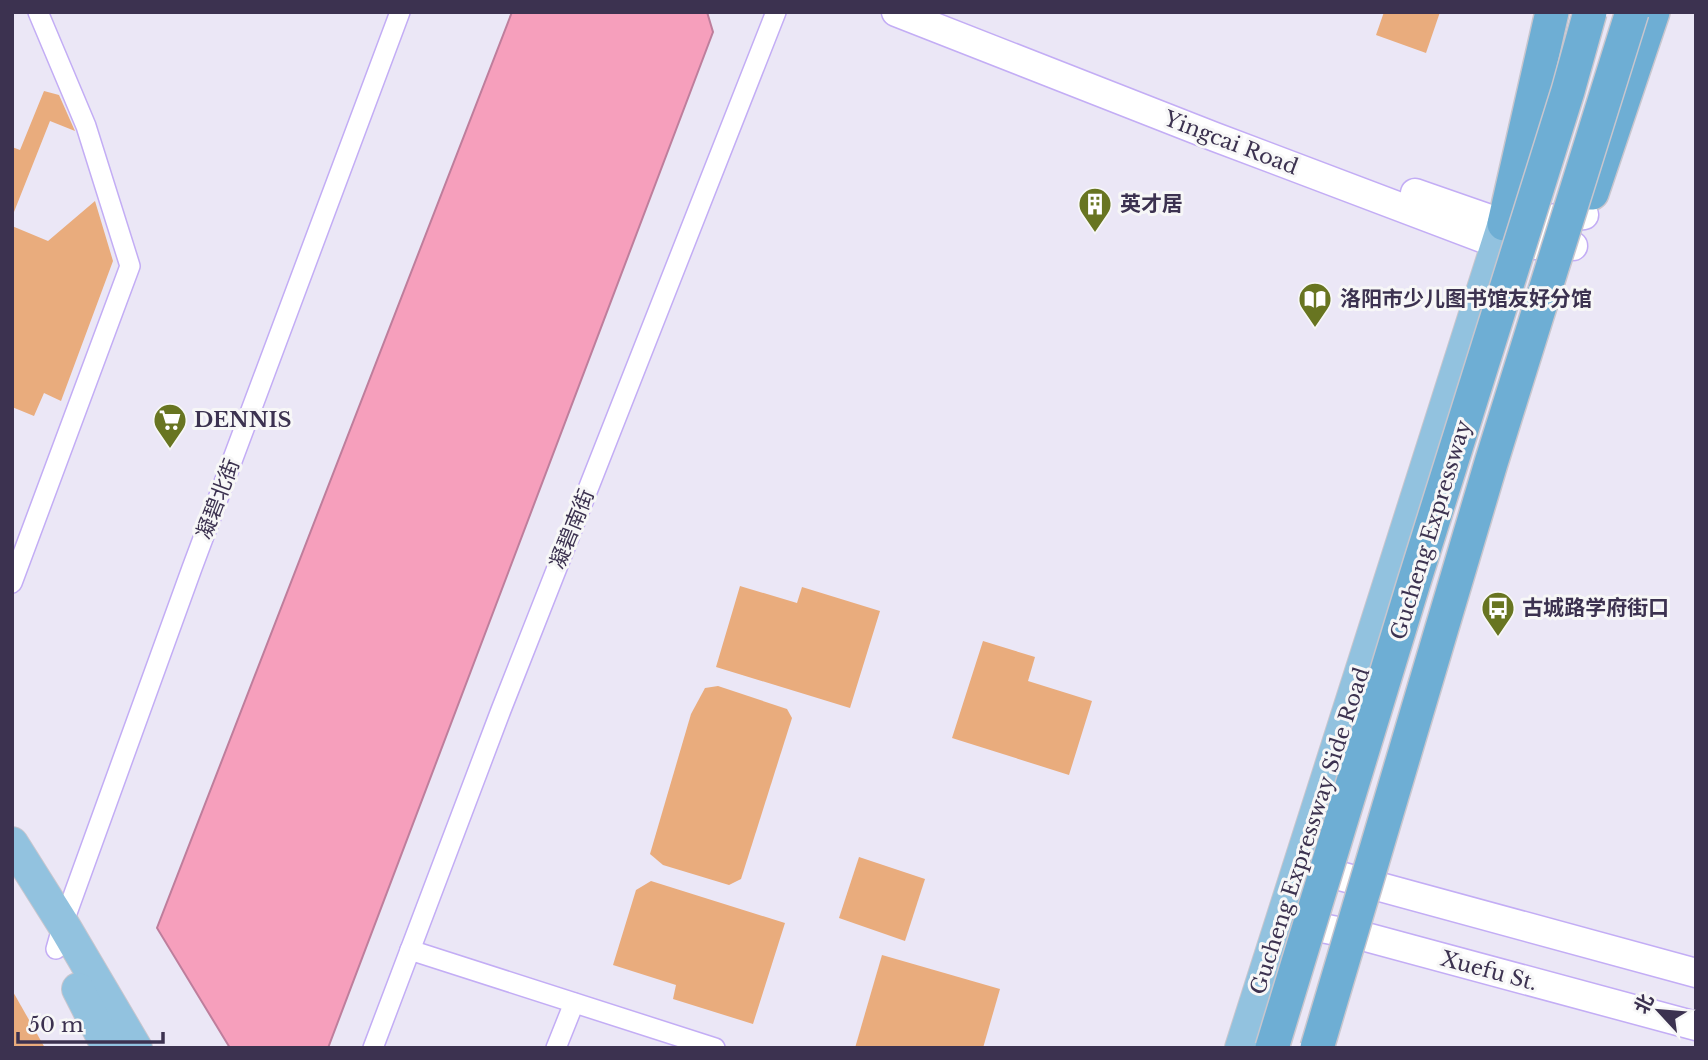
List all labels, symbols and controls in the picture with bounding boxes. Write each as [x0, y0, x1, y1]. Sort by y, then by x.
street label: Yingcai Road [1159, 105, 1302, 180]
building icon: 英才居 [1076, 185, 1114, 234]
place label: 英才居 [1120, 191, 1183, 217]
library icon: 洛阳市少儿图书馆友好分馆 [1296, 280, 1334, 329]
place label: 洛阳市少儿图书馆友好分馆 [1340, 286, 1592, 312]
supermarket icon: DENNIS [151, 401, 189, 450]
place label: DENNIS [194, 407, 292, 433]
street label: Gucheng Expressway [1385, 417, 1477, 643]
street label: 凝碧北街 [191, 455, 245, 543]
street label: 凝碧南街 [544, 485, 600, 573]
bus stop icon: 古城路学府街口 [1479, 589, 1517, 638]
place label: 古城路学府街口 [1522, 595, 1669, 621]
street label: Gucheng Expressway Side Road [1245, 664, 1375, 998]
street label: Xuefu St. [1438, 946, 1540, 996]
north arrow [1624, 976, 1694, 1046]
text: 北 [1630, 990, 1659, 1017]
scale bar [18, 1000, 163, 1044]
text: 50 m [28, 1012, 84, 1038]

